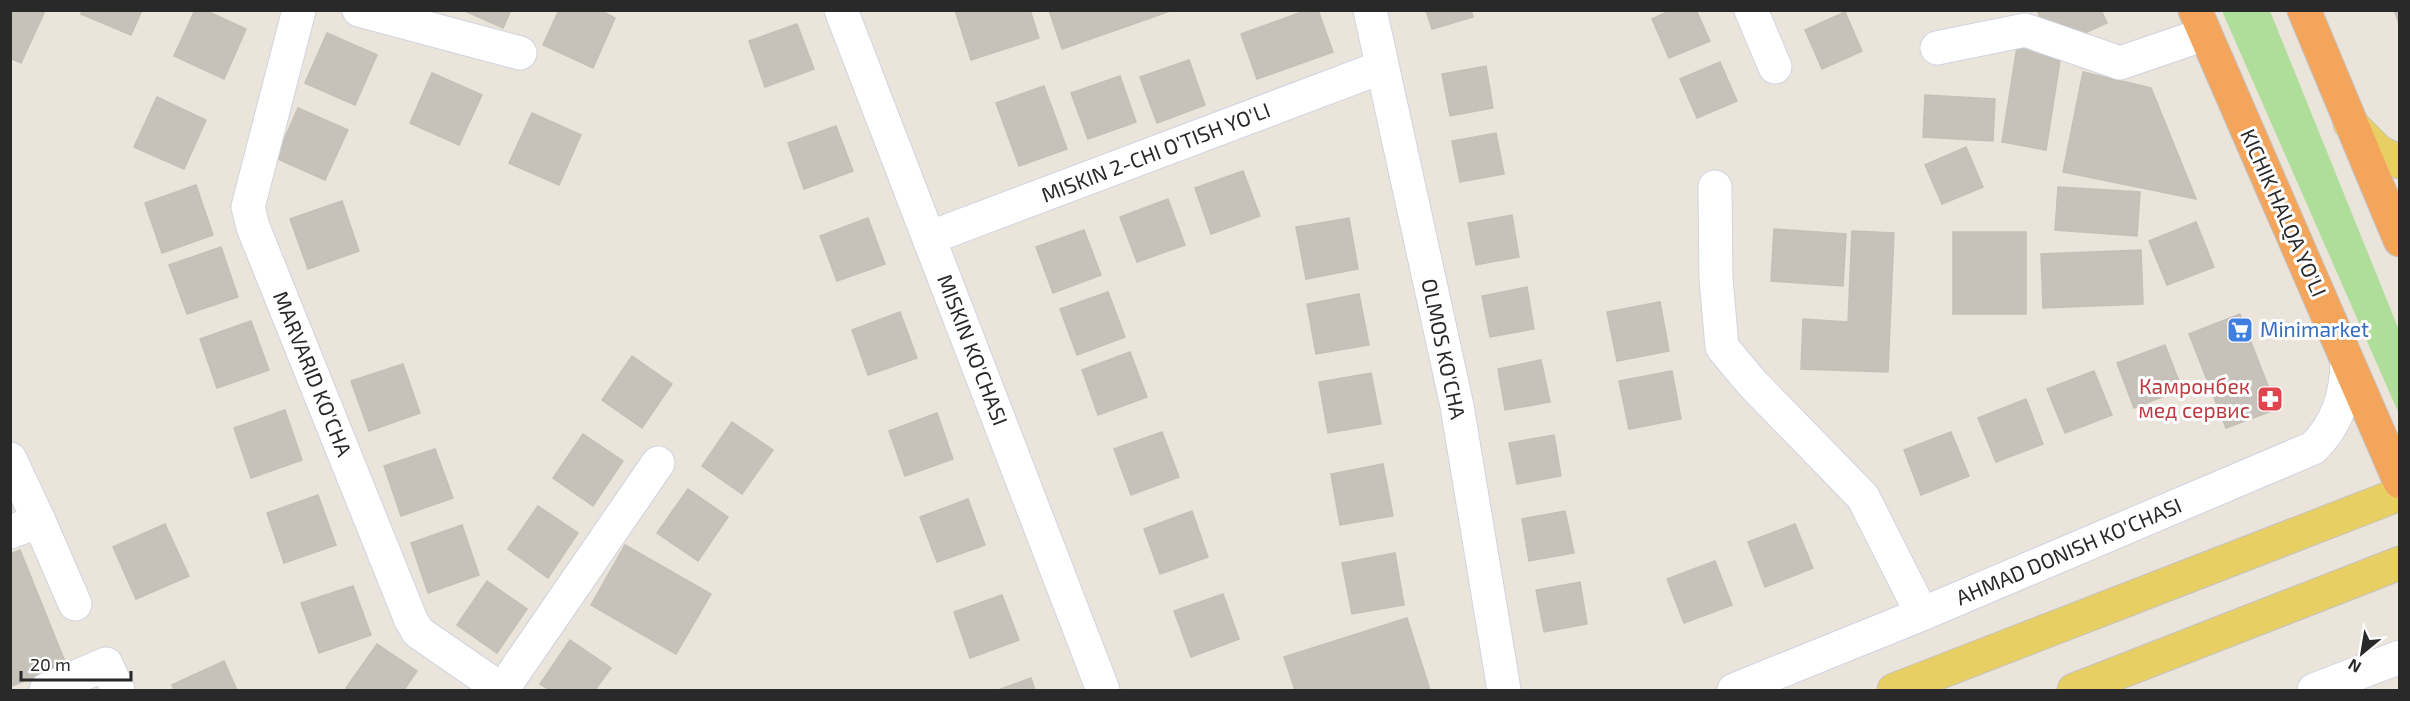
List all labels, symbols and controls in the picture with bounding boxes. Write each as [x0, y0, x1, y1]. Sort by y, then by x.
street label: MISKIN 2-CHI O'TISH YO'LI [1038, 96, 1273, 207]
street label: KICHIK HALQA YO'LI [2235, 125, 2333, 300]
street label: MISKIN KO'CHASI [933, 270, 1014, 429]
street label: OLMOS KO'CHA [1417, 276, 1472, 421]
street label: MARVARID KO'CHA [269, 287, 358, 460]
supermarket icon: Minimarket [2225, 315, 2255, 345]
place label: Minimarket [2260, 316, 2369, 341]
place label: Камронбек мед сервис [2138, 373, 2250, 422]
pharmacy icon: Камронбек мед сервис [2255, 384, 2285, 414]
street label: AHMAD DONISH KO'CHASI [1952, 492, 2185, 610]
north arrow [2332, 623, 2392, 683]
scale bar [21, 644, 130, 682]
text: 20 m [30, 653, 71, 675]
text: N [2344, 655, 2364, 678]

